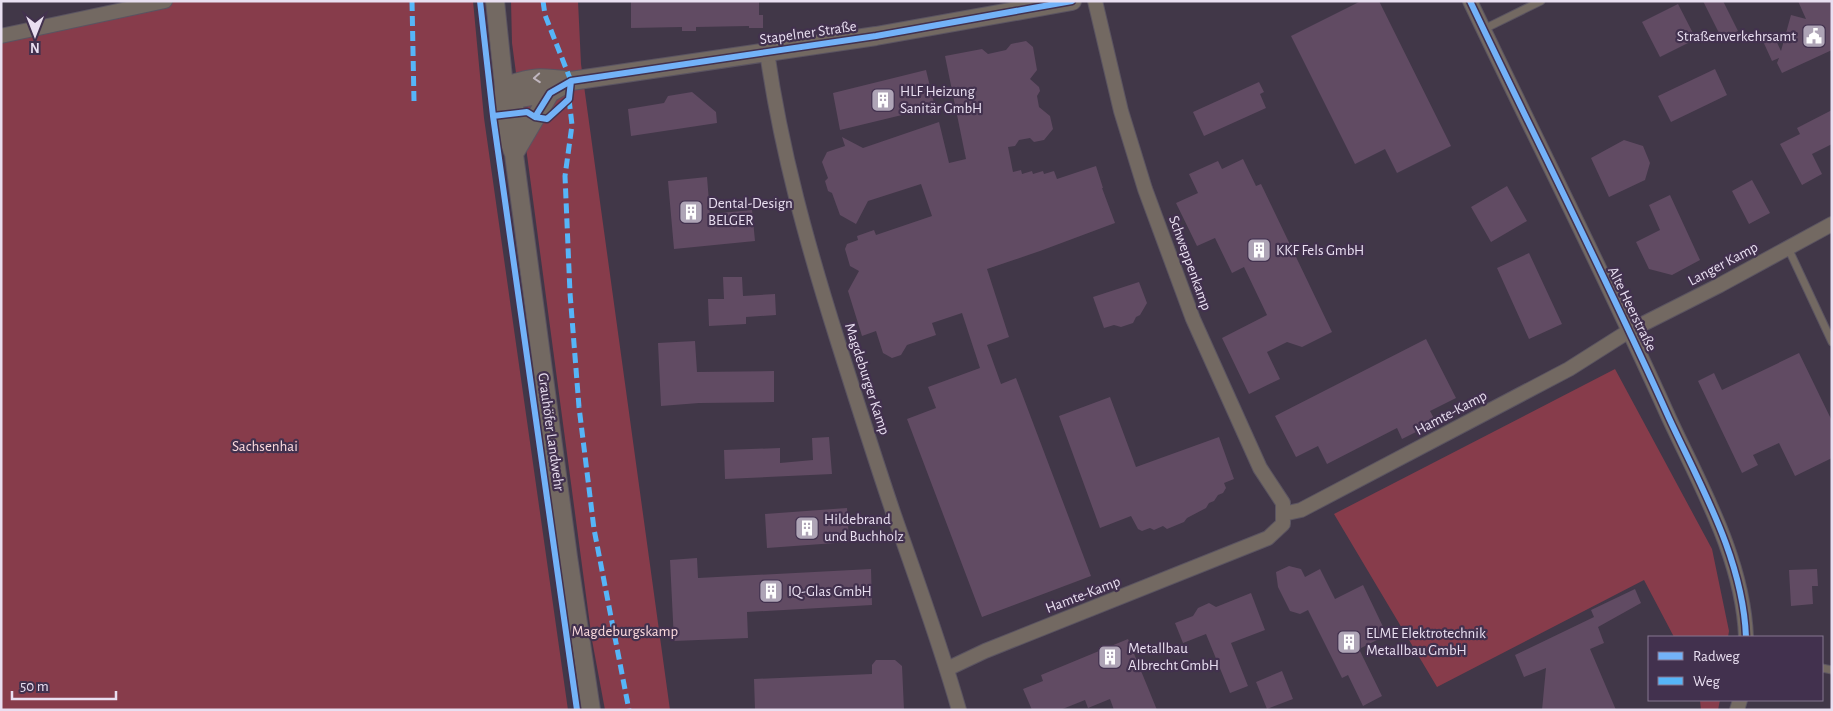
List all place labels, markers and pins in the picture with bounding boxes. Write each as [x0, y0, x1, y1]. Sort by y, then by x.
public building icon: Straßenverkehrsamt [1801, 23, 1827, 49]
place label: Straßenverkehrsamt [1677, 29, 1796, 44]
place label: HLF Heizung Sanitär GmbH [900, 84, 982, 116]
building icon: HLF Heizung Sanitär GmbH [870, 87, 896, 113]
place label: Dental-Design BELGER [708, 196, 793, 228]
building icon: Dental-Design BELGER [678, 199, 704, 225]
building icon: KKF Fels GmbH [1246, 237, 1272, 263]
place label: KKF Fels GmbH [1276, 243, 1364, 258]
place label: Hildebrand und Buchholz [824, 512, 904, 544]
building icon: Hildebrand und Buchholz [794, 515, 820, 541]
building icon: IQ-Glas GmbH [758, 578, 784, 604]
place label: IQ-Glas GmbH [788, 584, 872, 599]
place label: ELME Elektrotechnik Metallbau GmbH [1366, 626, 1486, 658]
building icon: ELME Elektrotechnik Metallbau GmbH [1336, 629, 1362, 655]
place label: Metallbau Albrecht GmbH [1128, 641, 1219, 673]
building icon: Metallbau Albrecht GmbH [1097, 644, 1123, 670]

